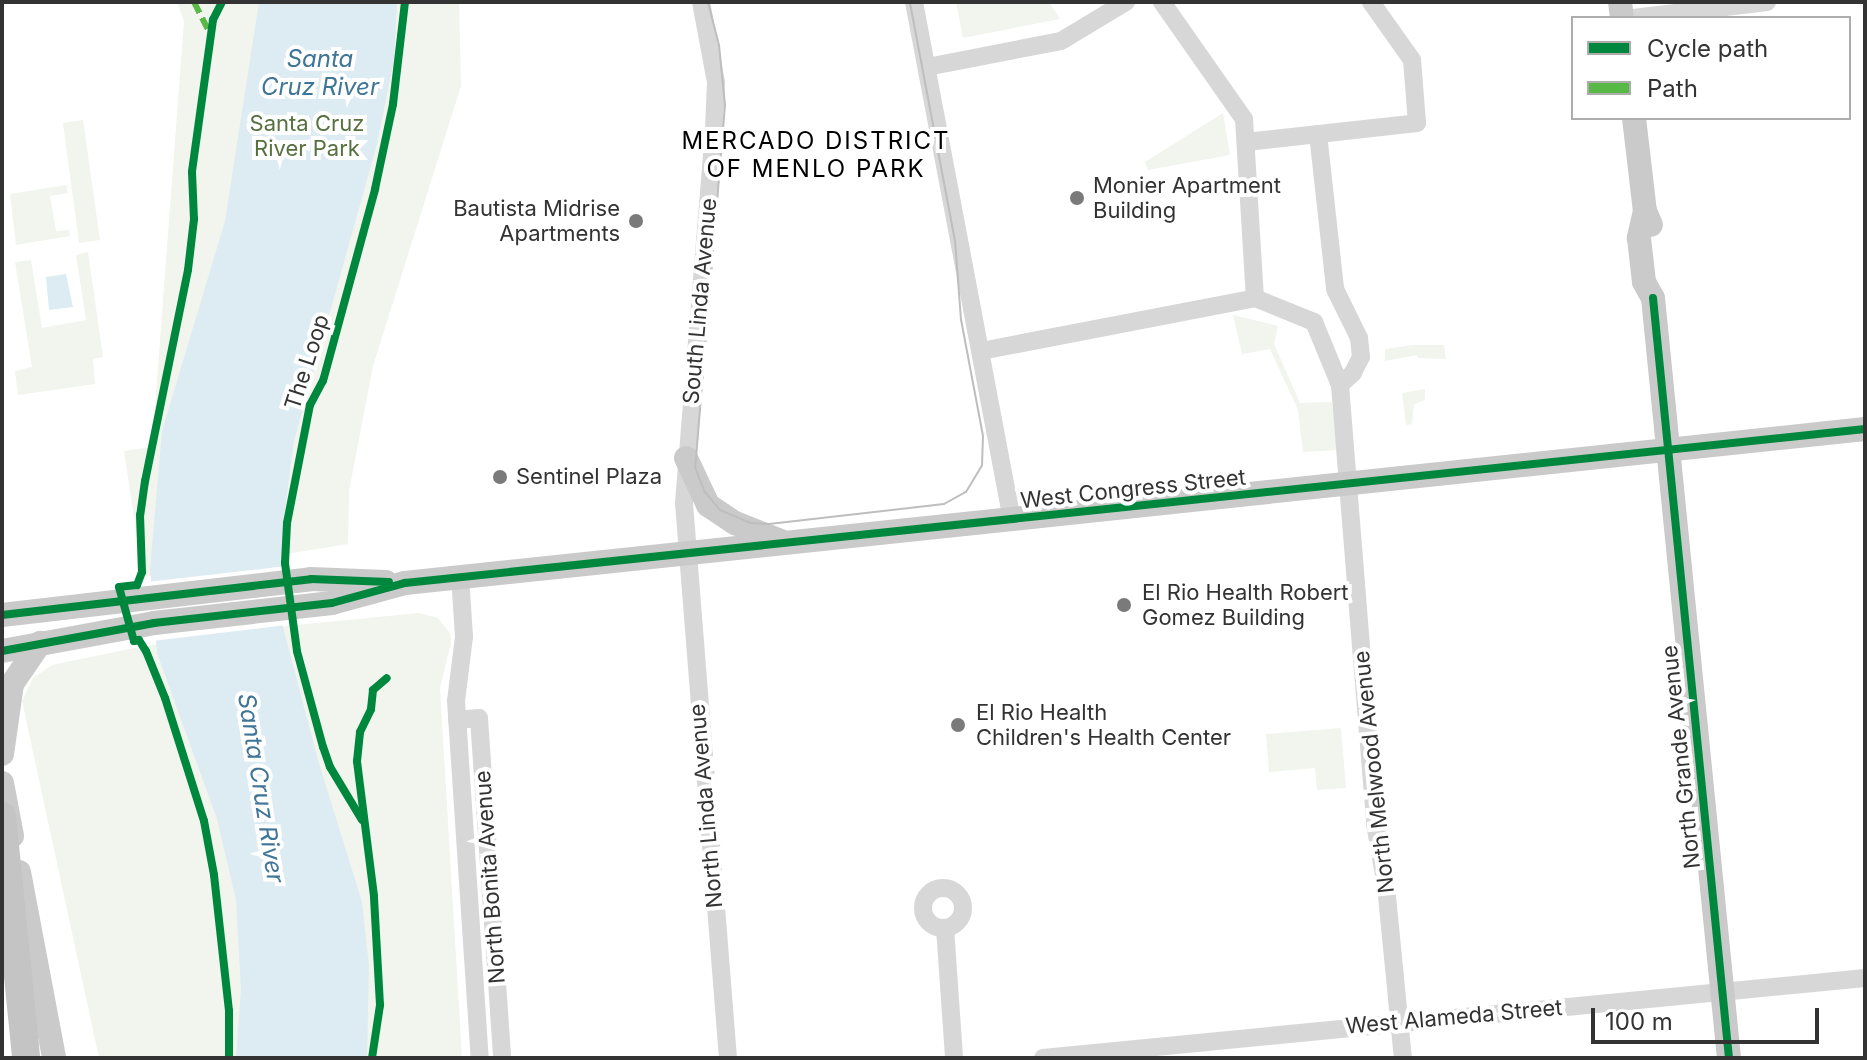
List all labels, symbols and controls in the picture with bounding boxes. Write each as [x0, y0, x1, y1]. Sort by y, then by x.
legend [1571, 16, 1851, 120]
text: Cycle path [1647, 34, 1768, 63]
water label: Santa Cruz River [261, 45, 379, 101]
text: Path [1647, 74, 1698, 103]
park label: Santa Cruz River Park [250, 110, 364, 162]
district label: MERCADO DISTRICT OF MENLO PARK [681, 127, 951, 183]
place label: Monier Apartment Building [1093, 172, 1281, 224]
marker: Monier Apartment Building [1068, 189, 1086, 207]
place label: Bautista Midrise Apartments [453, 195, 620, 246]
street label: South Linda Avenue [678, 197, 722, 405]
marker: Bautista Midrise Apartments [627, 212, 645, 230]
street label: The Loop [279, 311, 335, 413]
place label: Sentinel Plaza [516, 464, 662, 490]
street label: West Congress Street [1019, 464, 1247, 514]
marker: Sentinel Plaza [491, 468, 509, 486]
place label: El Rio Health Robert Gomez Building [1142, 579, 1349, 630]
marker: El Rio Health Robert Gomez Building [1113, 594, 1135, 616]
street label: North Grande Avenue [1656, 644, 1706, 870]
street label: North Melwood Avenue [1348, 649, 1400, 895]
water label: Santa Cruz River [232, 691, 290, 885]
place label: El Rio Health Children's Health Center [976, 699, 1231, 750]
street label: North Linda Avenue [684, 703, 728, 909]
marker: El Rio Health Children's Health Center [947, 714, 969, 736]
street label: North Bonita Avenue [469, 769, 511, 985]
scale bar [1595, 992, 1823, 1042]
street label: West Alameda Street [1345, 994, 1563, 1040]
text: 100 m [1605, 1007, 1673, 1036]

